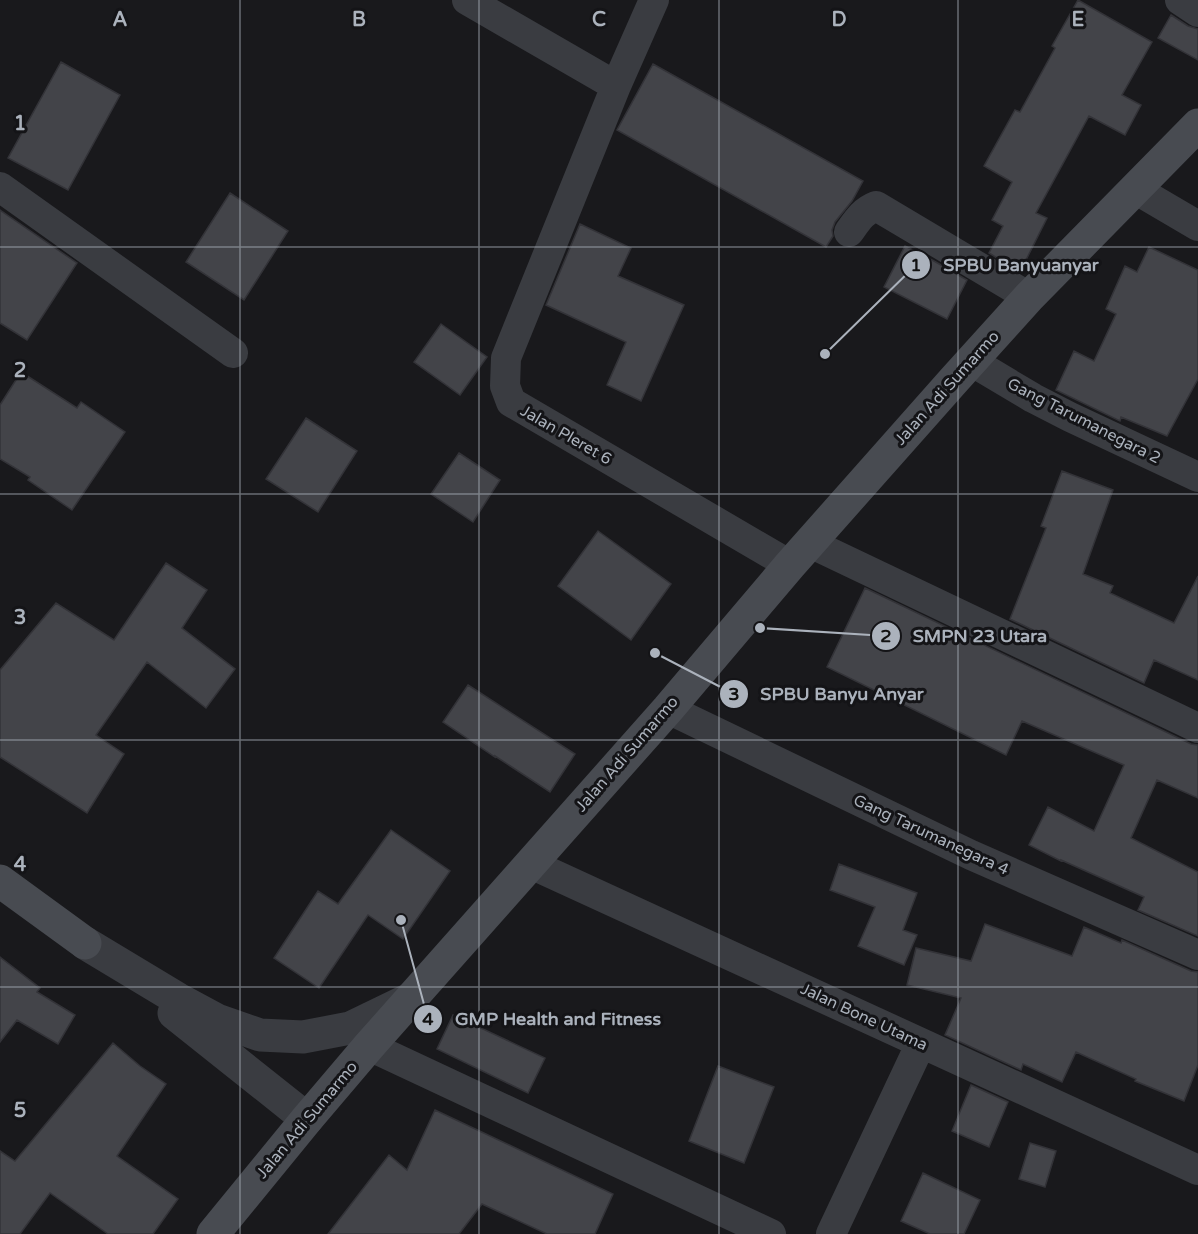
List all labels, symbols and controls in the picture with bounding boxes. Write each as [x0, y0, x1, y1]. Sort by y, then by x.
text: A [113, 8, 128, 32]
text: B [352, 8, 366, 32]
text: C [592, 8, 606, 32]
text: D [831, 8, 847, 32]
text: E [1072, 8, 1085, 32]
text: 1 [14, 112, 26, 136]
callout: SPBU Banyuanyar [901, 247, 1111, 283]
text: 1 [910, 254, 922, 276]
text: SPBU Banyuanyar [943, 254, 1100, 276]
street label: Jalan Adi Sumarmo [890, 327, 1004, 449]
text: 2 [14, 359, 26, 383]
street label: Gang Tarumanegara 2 [1004, 374, 1164, 468]
street label: Jalan Pleret 6 [517, 401, 615, 469]
text: 3 [14, 606, 26, 630]
callout: SMPN 23 Utara [871, 618, 1059, 654]
text: 2 [880, 625, 892, 647]
text: SMPN 23 Utara [913, 625, 1047, 647]
callout: SPBU Banyu Anyar [719, 676, 936, 712]
text: 3 [728, 683, 740, 705]
text: SPBU Banyu Anyar [760, 683, 925, 705]
street label: Jalan Adi Sumarmo [571, 692, 683, 816]
street label: Gang Tarumanegara 4 [850, 790, 1012, 880]
text: 4 [14, 853, 27, 877]
street label: Jalan Bone Utama [797, 979, 931, 1055]
callout: GMP Health and Fitness [413, 1001, 673, 1037]
text: 4 [422, 1008, 434, 1030]
text: GMP Health and Fitness [455, 1008, 661, 1030]
street label: Jalan Adi Sumarmo [252, 1057, 362, 1183]
text: 5 [14, 1099, 26, 1123]

